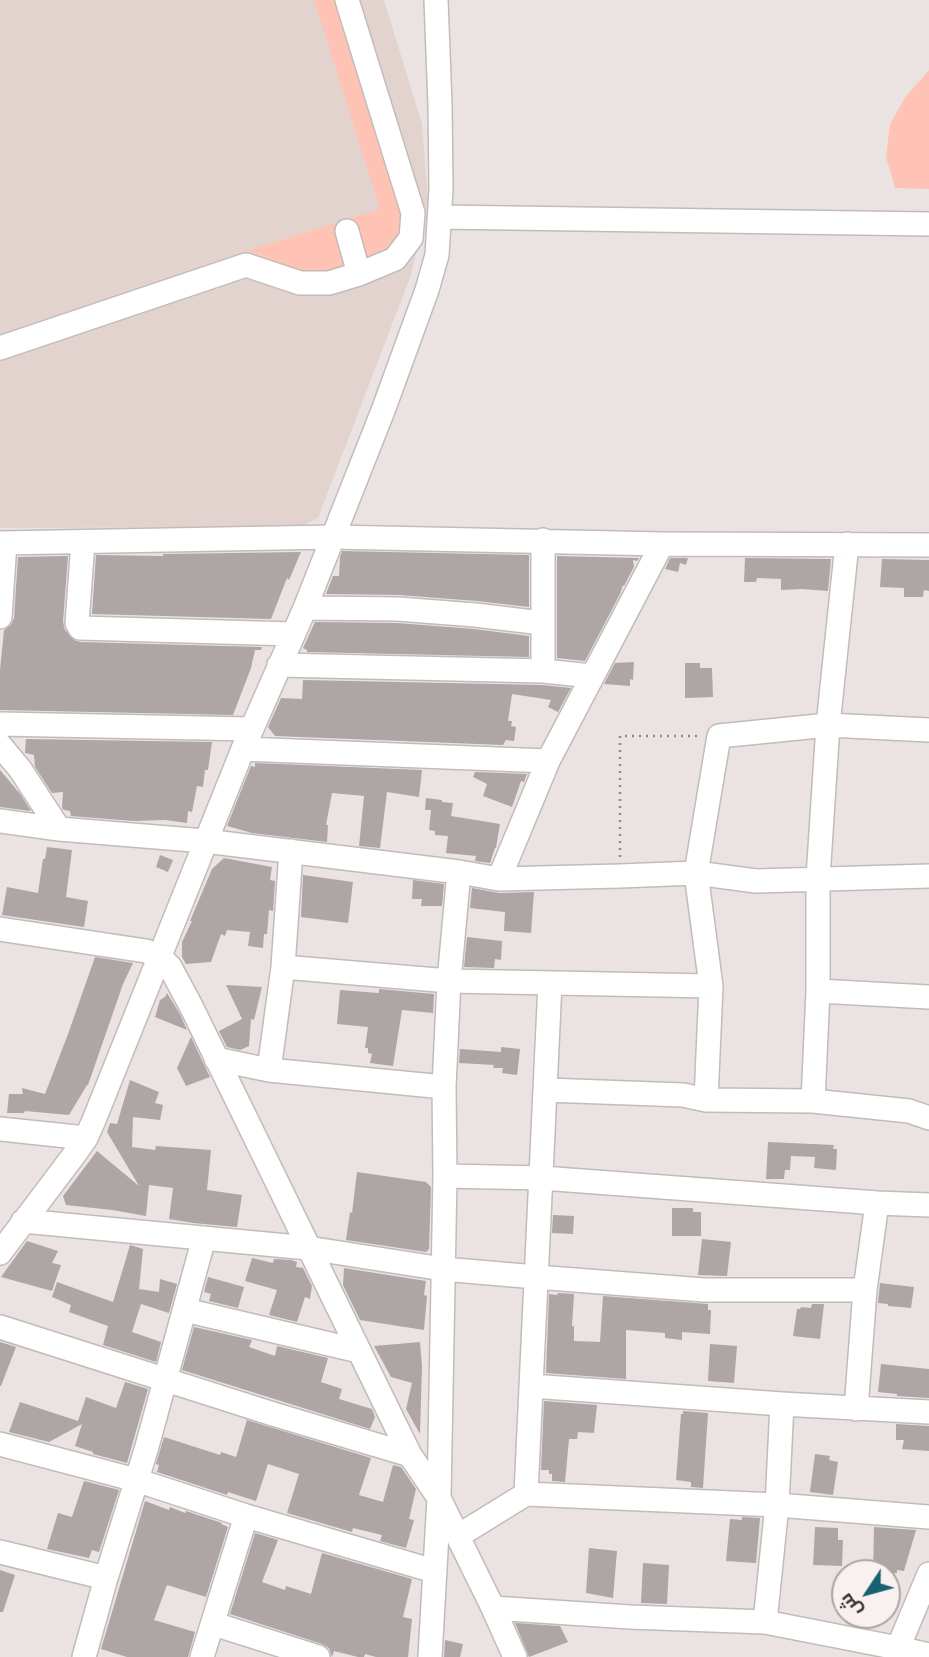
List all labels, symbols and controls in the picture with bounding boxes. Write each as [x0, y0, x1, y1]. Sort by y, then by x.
north arrow [831, 1559, 901, 1629]
text: ش [834, 1589, 867, 1622]

